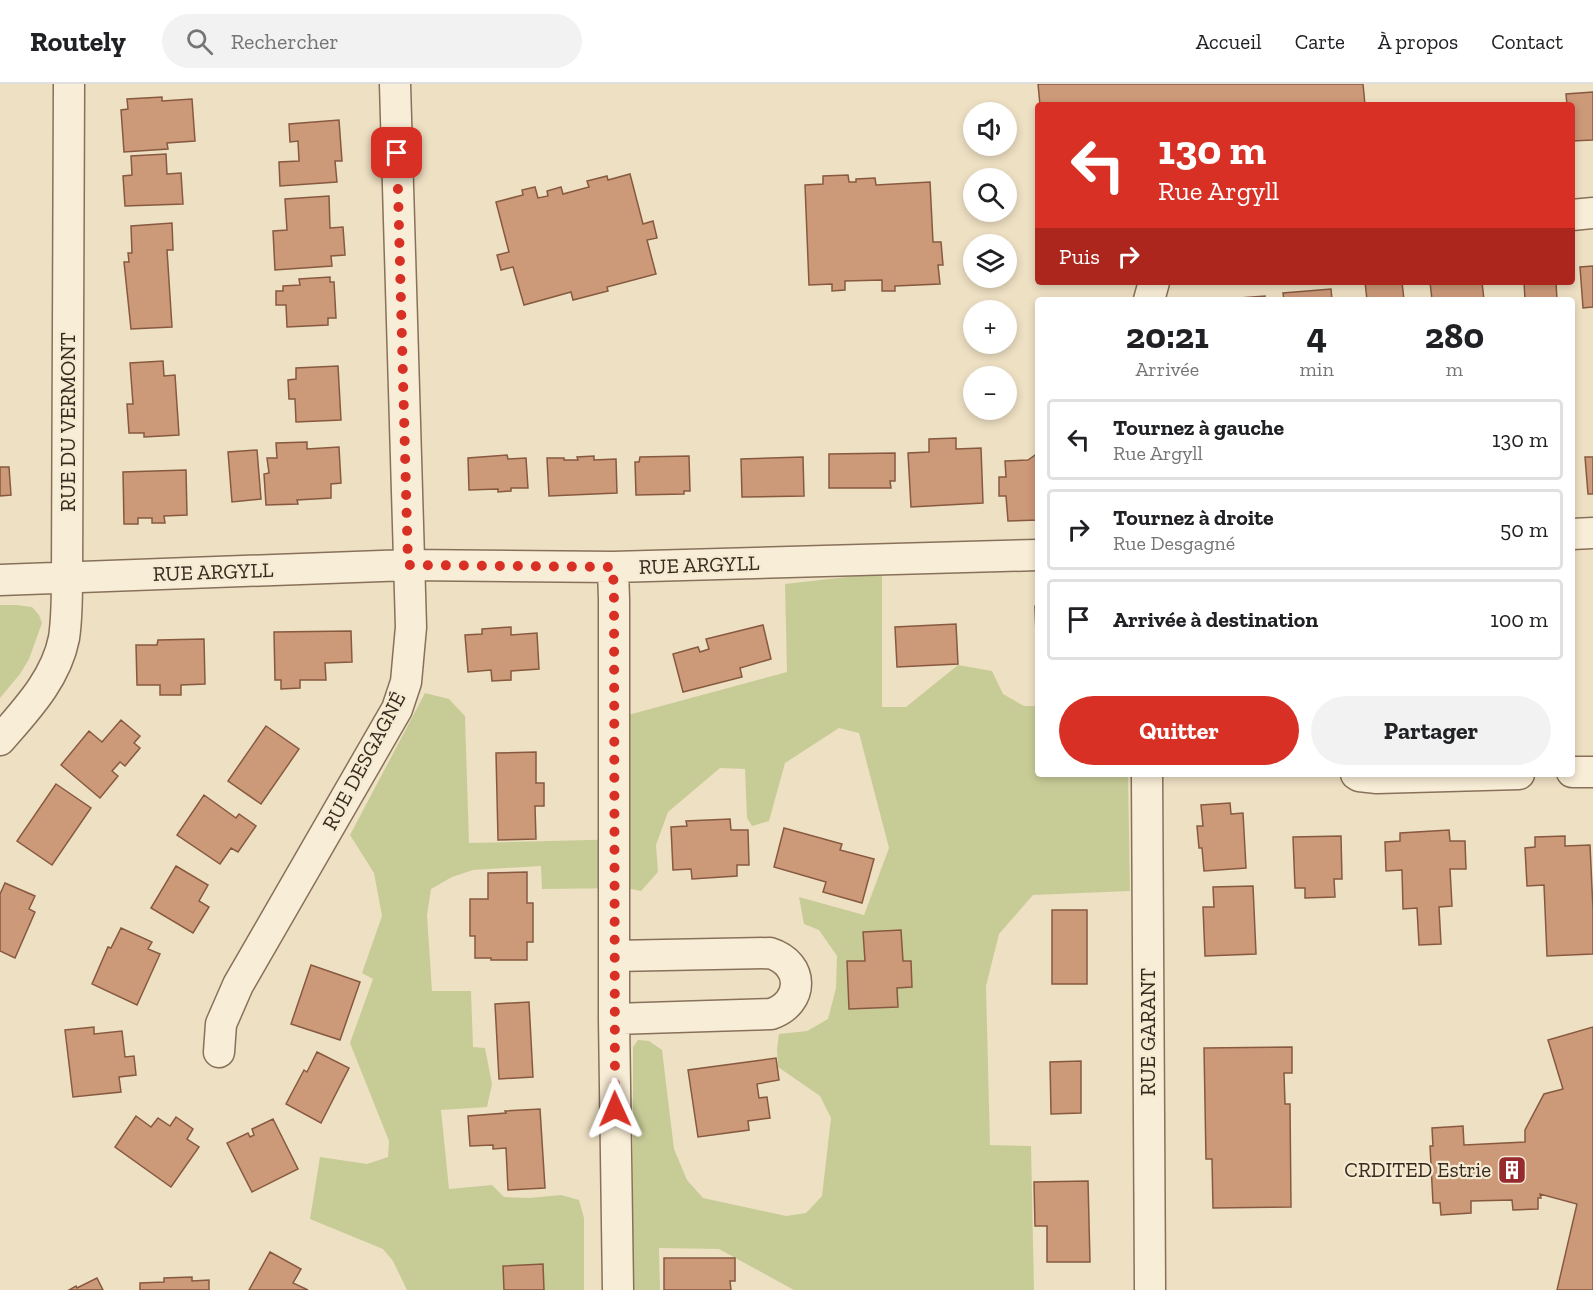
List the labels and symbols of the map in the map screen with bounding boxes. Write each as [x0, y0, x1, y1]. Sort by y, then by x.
pin [371, 127, 422, 178]
street label: RUE DU VERMONT [55, 332, 80, 512]
street label: RUE ARGYLL [638, 550, 760, 579]
street label: RUE ARGYLL [152, 557, 274, 586]
street label: RUE DESGAGNÉ [317, 687, 410, 834]
street label: RUE GARANT [1135, 968, 1160, 1096]
position arrow [583, 1077, 647, 1141]
building icon: CRDITED Estrie [1496, 1154, 1528, 1186]
place label: CRDITED Estrie [1344, 1157, 1491, 1182]

